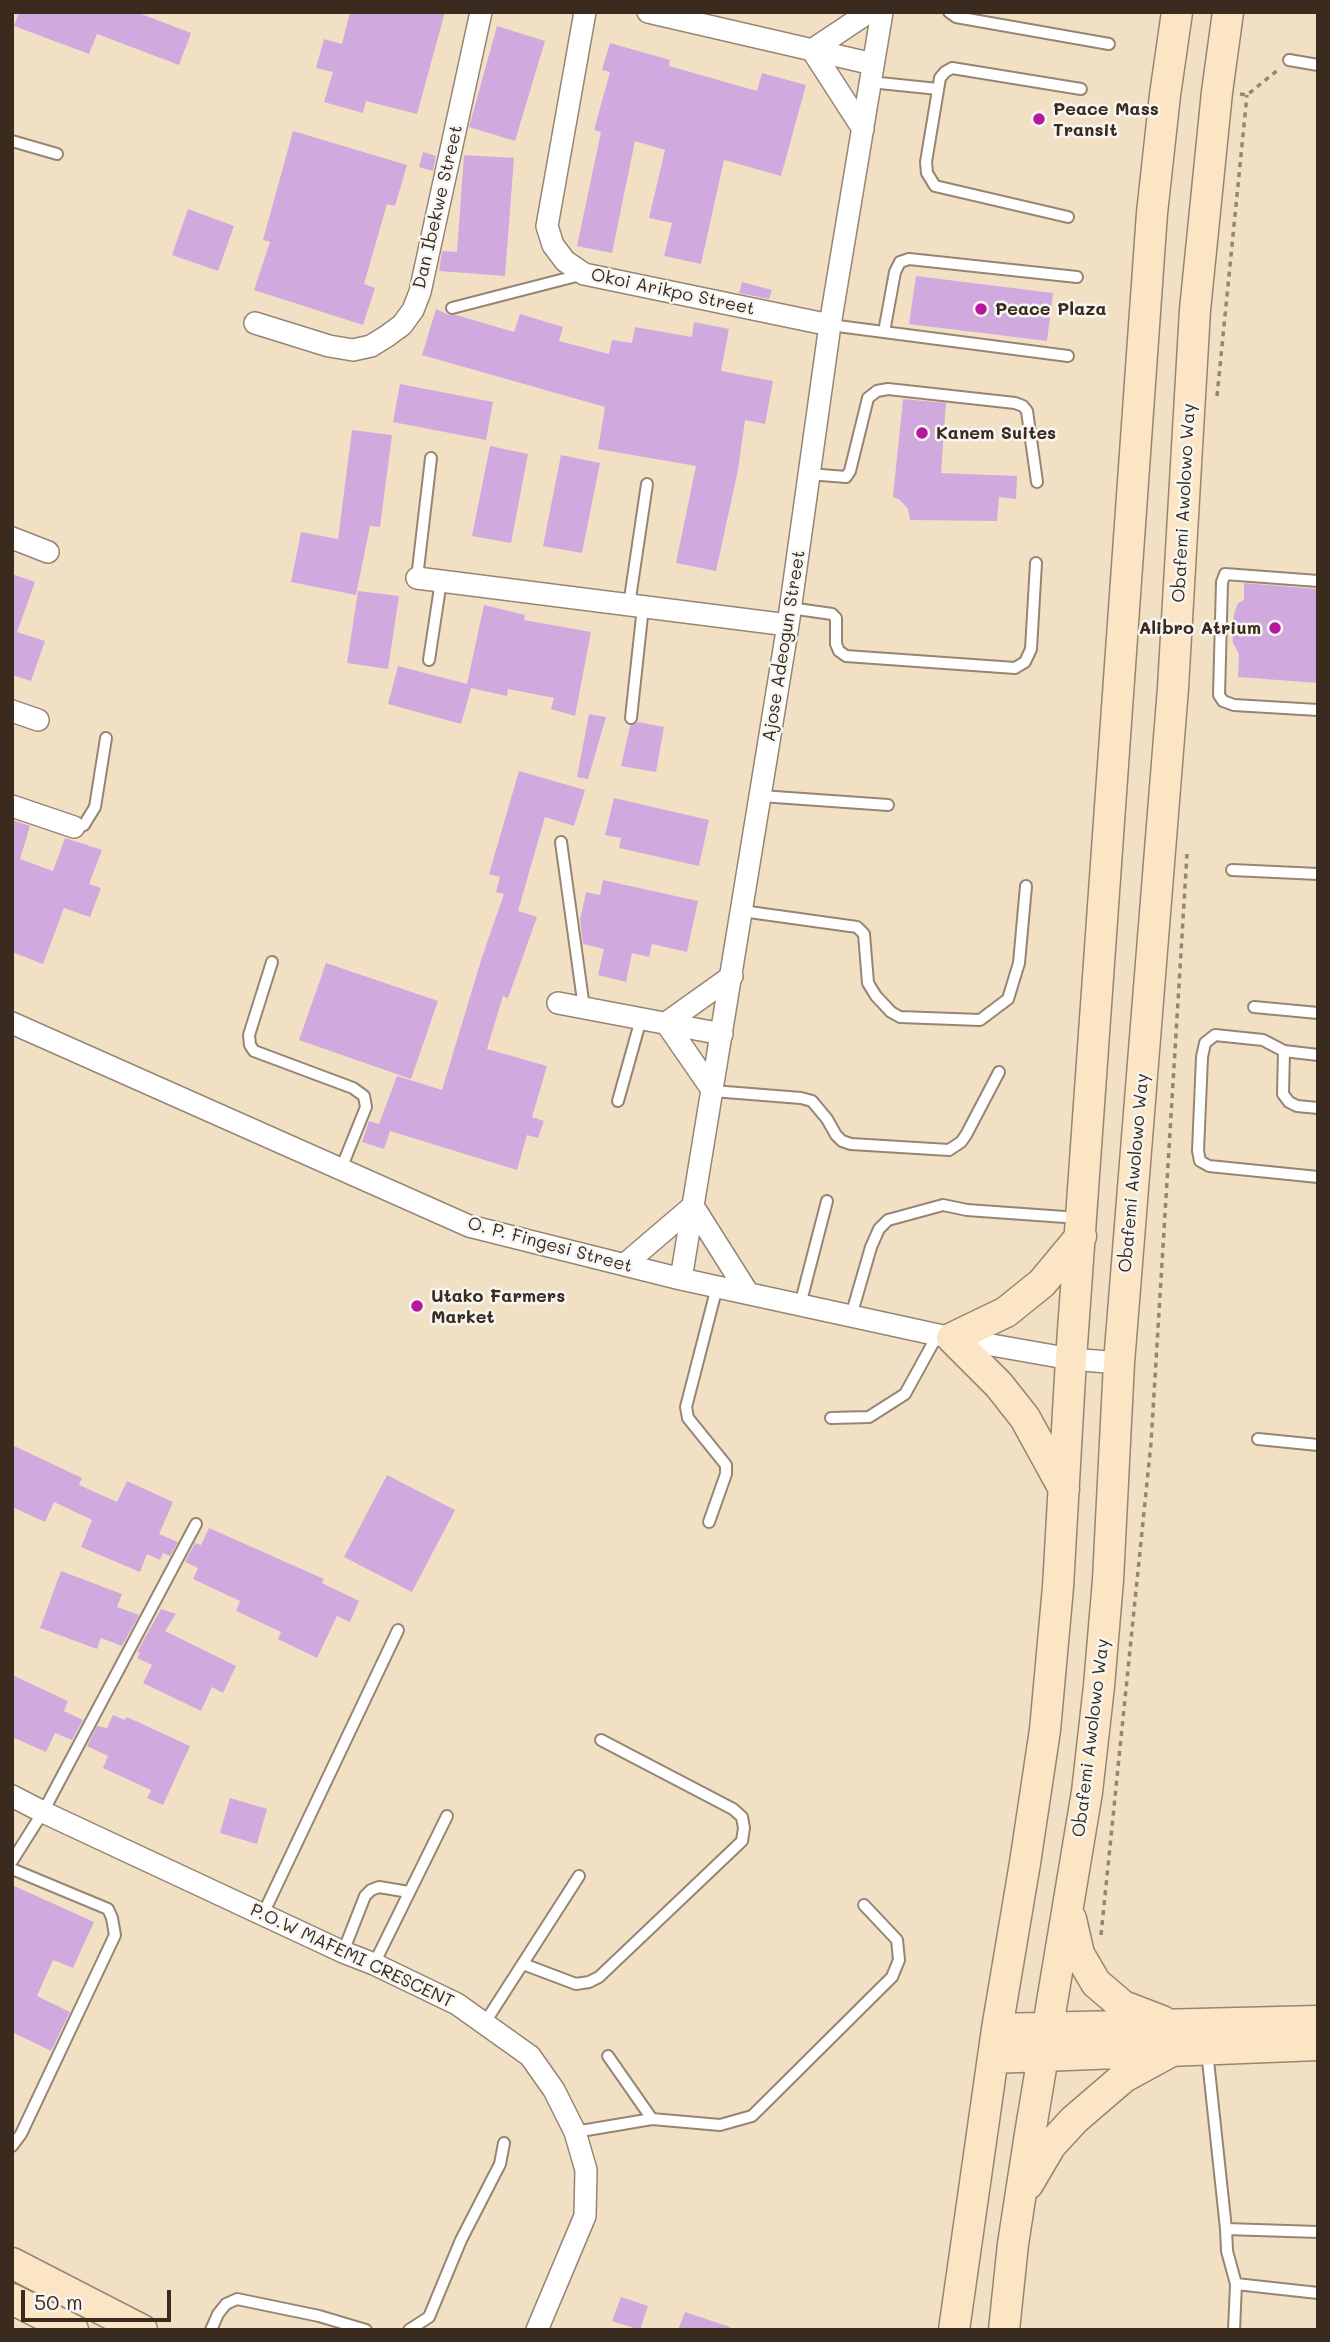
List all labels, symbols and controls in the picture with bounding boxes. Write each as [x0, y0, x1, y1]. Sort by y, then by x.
place label: Peace Mass Transit [1053, 98, 1159, 140]
marker: Peace Mass Transit [1031, 111, 1047, 127]
street label: Dan Ibekwe Street [409, 123, 467, 291]
street label: Okoi Arikpo Street [589, 264, 757, 320]
place label: Peace Plaza [995, 298, 1106, 320]
marker: Peace Plaza [973, 301, 989, 317]
street label: Obafemi Awolowo Way [1168, 403, 1200, 603]
place label: Kanem Suites [936, 422, 1056, 444]
marker: Kanem Suites [914, 425, 930, 441]
street label: Ajose Adeogun Street [758, 549, 810, 743]
place label: Alibro Atrium [1139, 617, 1261, 639]
marker: Alibro Atrium [1267, 620, 1283, 636]
street label: Obafemi Awolowo Way [1115, 1073, 1153, 1273]
street label: O. P. Fingesi Street [465, 1213, 635, 1277]
place label: Utako Farmers Market [431, 1285, 565, 1328]
marker: Utako Farmers Market [409, 1298, 425, 1314]
street label: Obafemi Awolowo Way [1068, 1638, 1114, 1838]
street label: P.O.W MAFEMI CRESCENT [247, 1899, 457, 2013]
scale bar [24, 2276, 175, 2320]
text: 50 m [34, 2288, 83, 2315]

